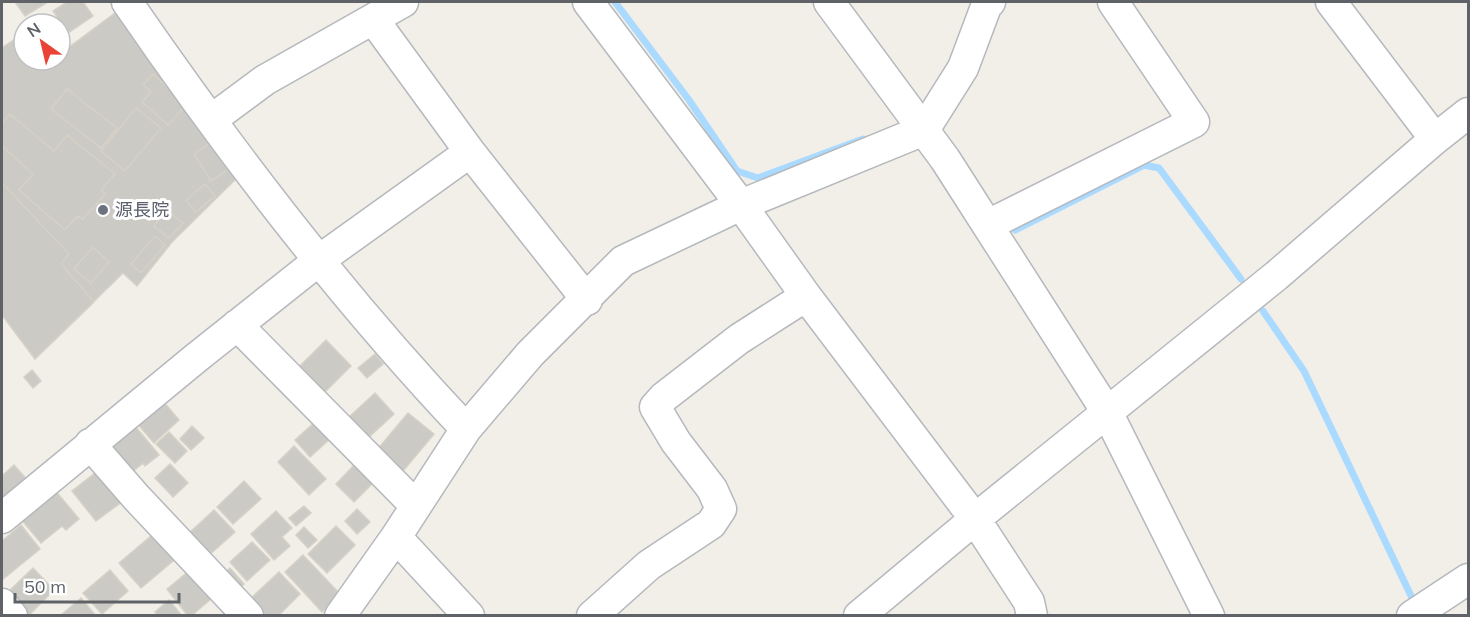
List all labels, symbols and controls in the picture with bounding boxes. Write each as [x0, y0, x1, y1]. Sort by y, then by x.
north arrow [12, 12, 72, 72]
text: N [23, 18, 44, 41]
place label: 源長院 [115, 198, 169, 221]
marker: 源長院 [96, 203, 110, 217]
scale bar [15, 566, 178, 604]
text: 50 m [24, 575, 66, 598]

